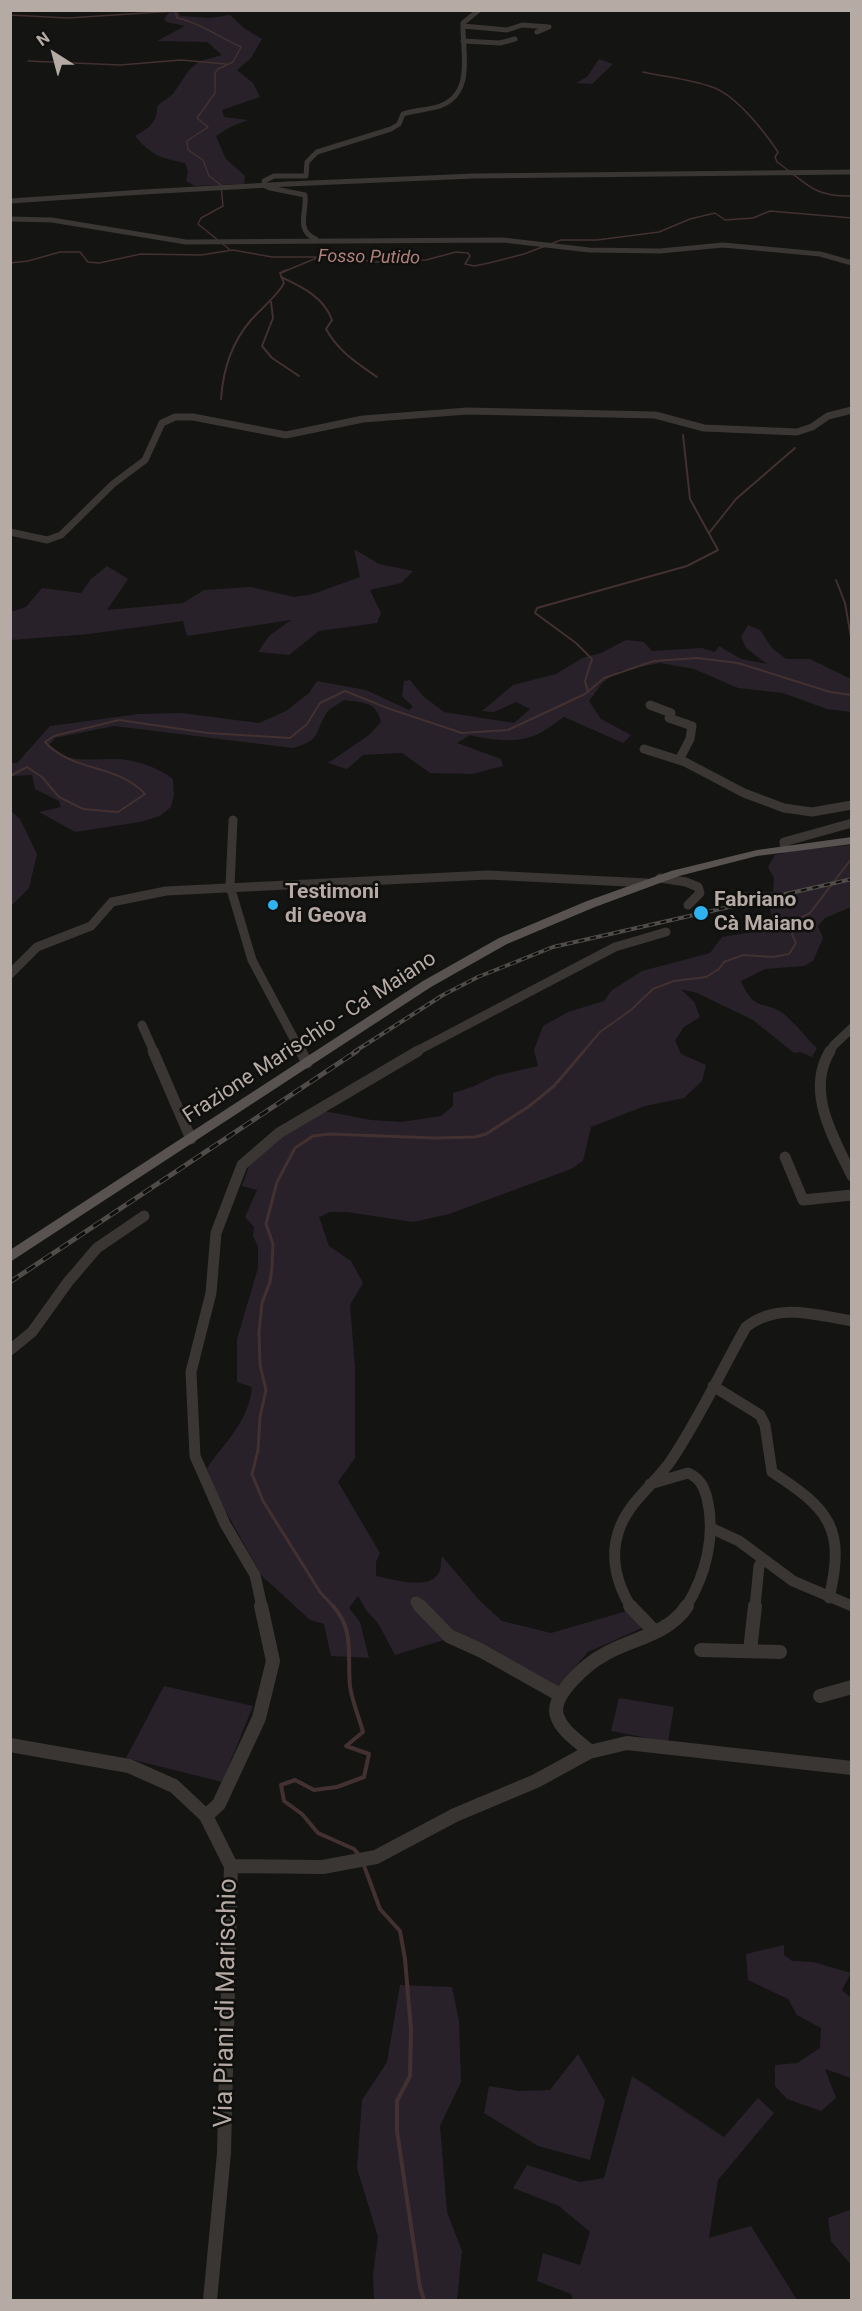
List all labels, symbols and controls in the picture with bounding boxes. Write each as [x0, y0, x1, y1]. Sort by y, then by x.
north arrow [24, 24, 84, 84]
text: N [33, 28, 53, 50]
water label: Fosso Putido [318, 246, 420, 270]
place label: Testimoni di Geova [285, 880, 379, 930]
place label: Fabriano Cà Maiano [714, 888, 814, 938]
marker: Testimoni di Geova [266, 898, 280, 912]
marker: Fabriano Cà Maiano [692, 904, 710, 922]
street label: Frazione Marischio - Ca' Maiano [179, 947, 441, 1129]
street label: Via Piani di Marischio [209, 1878, 245, 2128]

